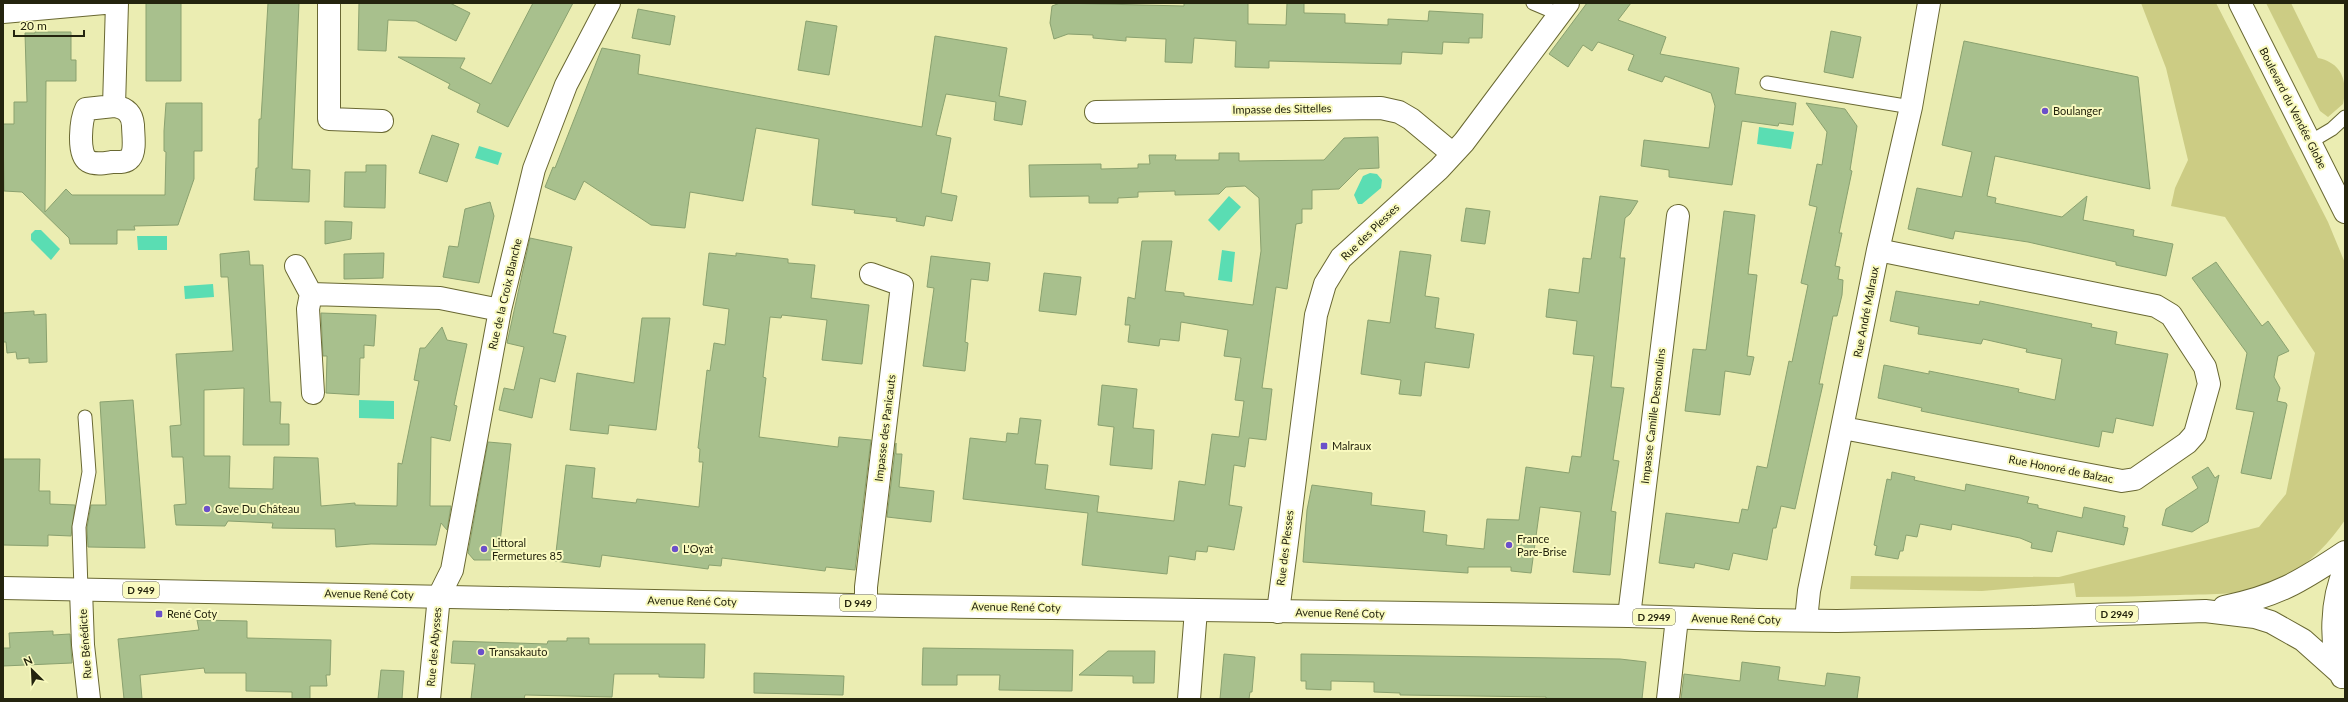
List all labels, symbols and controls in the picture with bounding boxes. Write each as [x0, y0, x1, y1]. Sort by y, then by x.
scale bar [14, 12, 84, 38]
text: 20 m [20, 18, 47, 33]
street label: Boulevard du Vendée Globe [2257, 45, 2330, 171]
street label: Impasse des Sittelles [1232, 101, 1332, 116]
place label: Boulanger [2053, 104, 2102, 117]
marker: Boulanger [2040, 106, 2050, 116]
street label: Rue des Plesses [1338, 200, 1402, 263]
street label: Rue de la Croix Blanche [485, 237, 524, 351]
street label: Rue André Malraux [1850, 265, 1881, 358]
street label: Impasse Camille Desmoulins [1638, 347, 1667, 485]
street label: Impasse des Panicauts [871, 374, 898, 482]
place label: Malraux [1332, 439, 1372, 452]
marker: Malraux [1319, 441, 1329, 451]
street label: Rue Honoré de Balzac [2008, 452, 2114, 485]
place label: Cave Du Château [215, 502, 299, 515]
marker: Cave Du Château [202, 504, 212, 514]
street label: Rue des Plesses [1273, 509, 1296, 586]
place label: France Pare-Brise [1517, 532, 1567, 558]
place label: Littoral Fermetures 85 [492, 536, 562, 562]
marker: France Pare-Brise [1504, 540, 1514, 550]
place label: L'Oyat [683, 542, 714, 555]
marker: Littoral Fermetures 85 [479, 544, 489, 554]
marker: L'Oyat [670, 544, 680, 554]
road number: D 949 [123, 582, 159, 598]
street label: Avenue René Coty [324, 586, 414, 601]
street label: Avenue René Coty [647, 593, 737, 608]
road number: D 949 [840, 595, 876, 611]
street label: Avenue René Coty [971, 599, 1061, 614]
street label: Avenue René Coty [1295, 605, 1385, 620]
street label: Rue des Abysses [424, 606, 443, 687]
road number: D 2949 [2096, 606, 2138, 622]
place label: René Coty [167, 607, 217, 620]
street label: Rue Bénédicte [76, 608, 93, 679]
marker: René Coty [154, 609, 164, 619]
road number: D 2949 [1633, 609, 1675, 625]
street label: Avenue René Coty [1691, 611, 1781, 626]
place label: Transakauto [489, 645, 547, 658]
marker: Transakauto [476, 647, 486, 657]
north arrow [12, 650, 52, 690]
text: N [21, 653, 34, 668]

